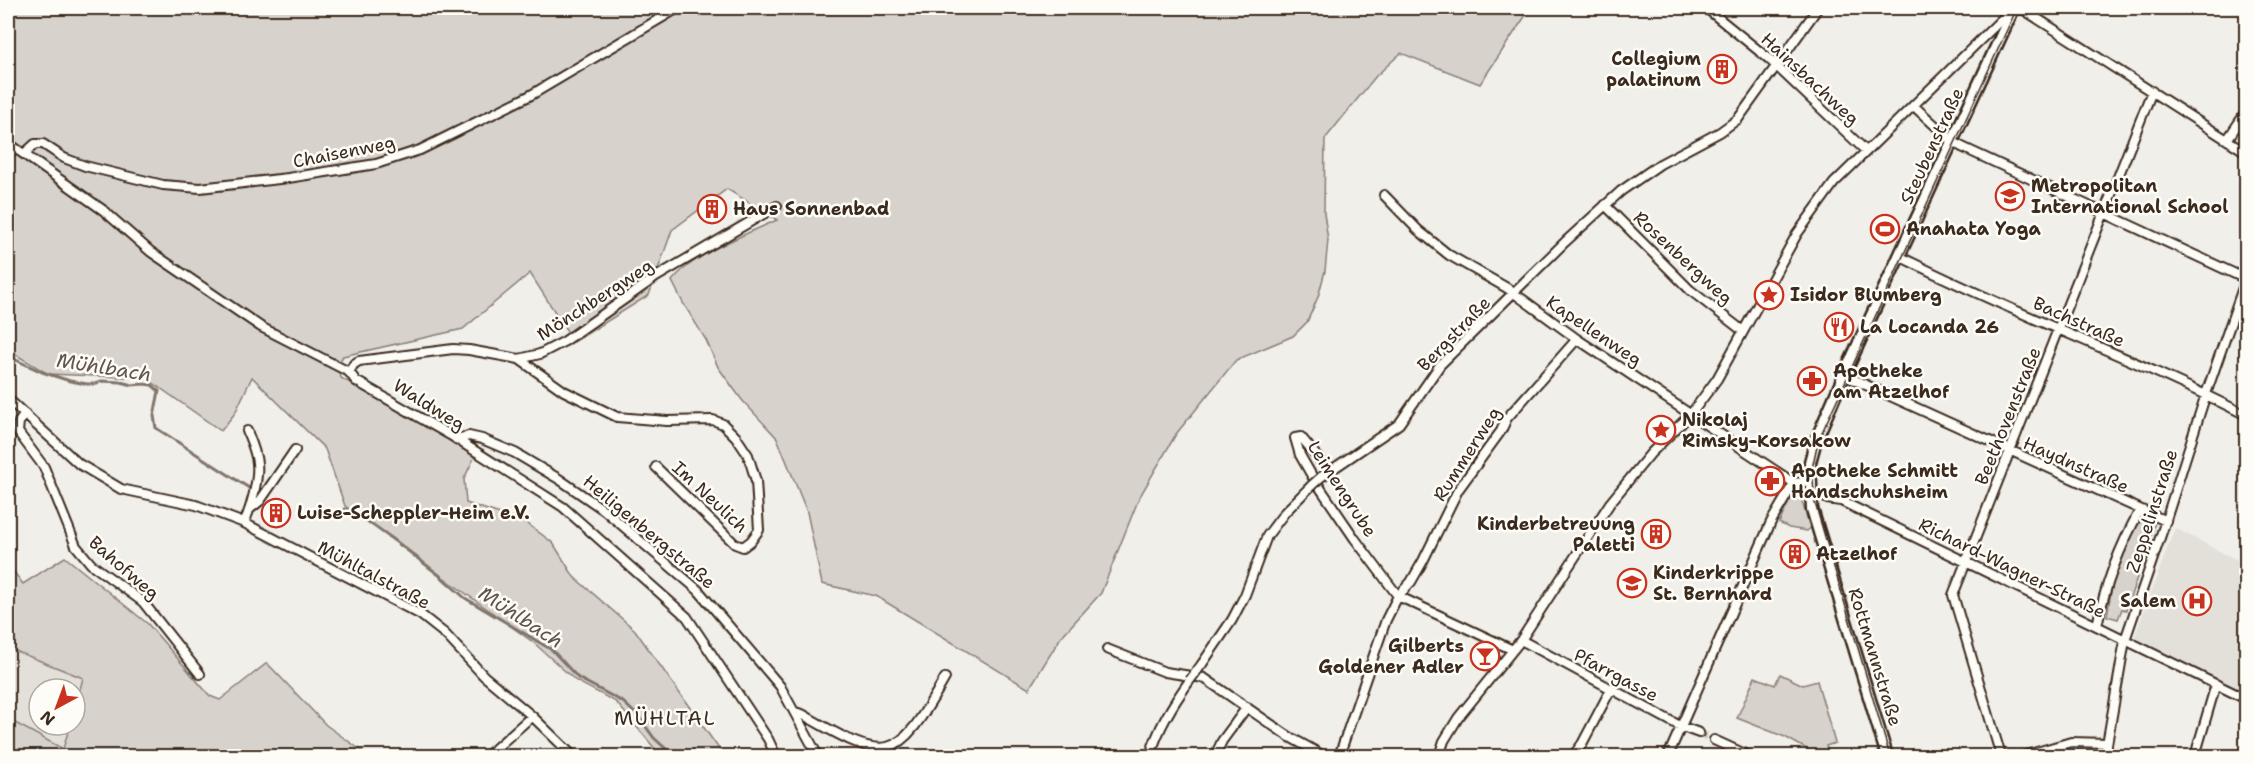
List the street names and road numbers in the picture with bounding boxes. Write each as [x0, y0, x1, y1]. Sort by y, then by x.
street label: Hainsbachweg [1756, 27, 1864, 131]
street label: Steubenstraße [1895, 84, 1969, 208]
street label: Chaisenweg [291, 130, 397, 174]
street label: Rosenbergweg [1628, 206, 1738, 310]
street label: Mönchbergweg [532, 253, 658, 347]
street label: Kapellenweg [1542, 290, 1646, 372]
street label: Bergstraße [1412, 291, 1496, 377]
street label: Bachstraße [2029, 291, 2129, 353]
street label: Beethovenstraße [1969, 344, 2047, 488]
street label: Waldweg [388, 373, 470, 437]
street label: Rummerweg [1428, 402, 1506, 506]
street label: Haydnstraße [2019, 431, 2133, 499]
street label: Leimengrube [1302, 436, 1382, 542]
street label: Zeppelinstraße [2121, 446, 2183, 576]
street label: Im Neulich [667, 456, 753, 538]
street label: Heiligenbergstraße [578, 470, 720, 594]
street label: Richard-Wagner-Straße [1915, 512, 2109, 624]
street label: Bahofweg [84, 531, 164, 605]
street label: Mühltalstraße [313, 535, 435, 615]
street label: Rottmannstraße [1843, 585, 1907, 729]
street label: Pfarrgasse [1570, 643, 1662, 707]

